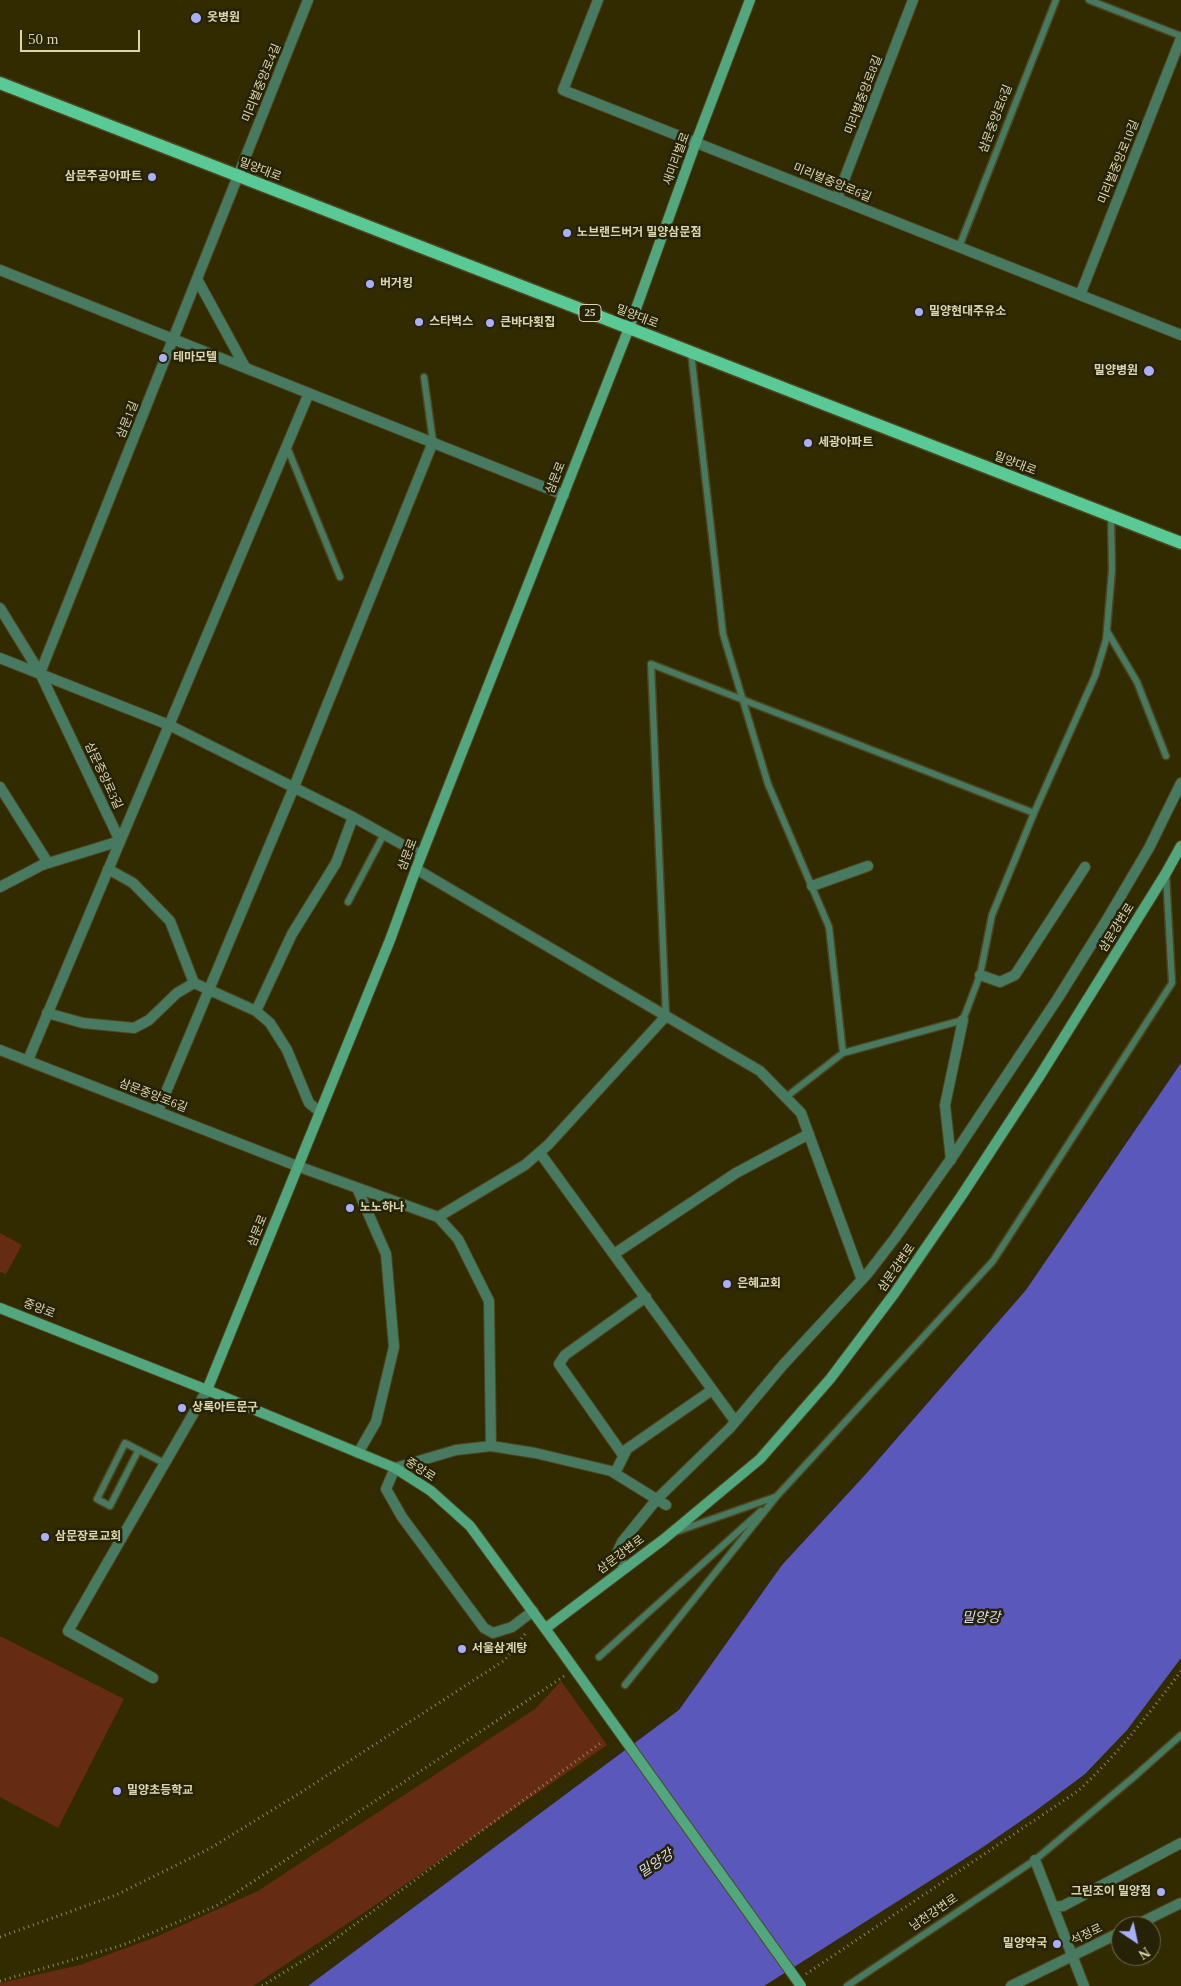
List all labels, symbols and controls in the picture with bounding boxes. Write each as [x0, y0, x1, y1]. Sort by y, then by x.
marker: 옷병원 [189, 11, 203, 25]
place label: 옷병원 [207, 11, 240, 25]
scale bar [22, 20, 142, 52]
text: 50 m [28, 31, 58, 47]
street label: 미리벌중앙로4길 [240, 42, 284, 124]
street label: 미리벌중앙로8길 [842, 54, 886, 136]
street label: 삼문중앙로6길 [976, 83, 1016, 155]
street label: 미리벌중앙로10길 [1096, 118, 1142, 206]
street label: 새미리벌로 [661, 131, 693, 187]
street label: 밀양대로 [237, 155, 283, 185]
street label: 미리벌중앙로6길 [791, 161, 873, 205]
place label: 삼문주공아파트 [65, 170, 142, 184]
marker: 삼문주공아파트 [146, 171, 158, 183]
place label: 노브랜드버거 밀양삼문점 [577, 226, 701, 240]
marker: 노브랜드버거 밀양삼문점 [561, 227, 573, 239]
place label: 버거킹 [380, 277, 413, 291]
marker: 버거킹 [364, 278, 376, 290]
street label: 밀양대로 [614, 302, 660, 332]
road number: 25 [579, 304, 601, 322]
place label: 밀양현대주유소 [929, 305, 1006, 319]
marker: 밀양현대주유소 [913, 306, 925, 318]
place label: 스타벅스 [429, 315, 473, 329]
marker: 스타벅스 [413, 316, 425, 328]
place label: 큰바다횟집 [500, 316, 555, 330]
marker: 큰바다횟집 [484, 317, 496, 329]
place label: 테마모텔 [173, 351, 217, 365]
marker: 테마모텔 [157, 352, 169, 364]
place label: 밀양병원 [1094, 364, 1138, 378]
marker: 밀양병원 [1142, 364, 1156, 378]
street label: 삼문1길 [114, 399, 142, 441]
place label: 세광아파트 [818, 436, 873, 450]
marker: 세광아파트 [802, 437, 814, 449]
street label: 밀양대로 [992, 449, 1038, 479]
street label: 삼문로 [543, 460, 569, 496]
street label: 삼문중앙로3길 [81, 740, 125, 812]
street label: 삼문로 [395, 837, 421, 873]
street label: 삼문강변로 [1096, 901, 1138, 955]
street label: 삼문중앙로6길 [117, 1076, 189, 1116]
place label: 노노하나 [360, 1201, 404, 1215]
marker: 노노하나 [344, 1202, 356, 1214]
street label: 삼문로 [245, 1213, 271, 1249]
street label: 삼문강변로 [875, 1241, 919, 1295]
place label: 은혜교회 [737, 1277, 781, 1291]
marker: 은혜교회 [721, 1278, 733, 1290]
street label: 중앙로 [21, 1296, 57, 1322]
place label: 상록아트문구 [192, 1401, 258, 1415]
marker: 상록아트문구 [176, 1402, 188, 1414]
street label: 중앙로 [402, 1455, 438, 1485]
place label: 삼문장로교회 [55, 1530, 121, 1544]
marker: 삼문장로교회 [39, 1531, 51, 1543]
street label: 삼문강변로 [595, 1533, 647, 1577]
water label: 밀양강 [962, 1610, 1000, 1626]
place label: 서울삼계탕 [472, 1642, 527, 1656]
marker: 서울삼계탕 [456, 1643, 468, 1655]
place label: 밀양초등학교 [127, 1784, 193, 1798]
marker: 밀양초등학교 [111, 1785, 123, 1797]
water label: 밀양강 [635, 1846, 677, 1882]
place label: 그린조이 밀양점 [1071, 1885, 1151, 1899]
marker: 그린조이 밀양점 [1155, 1886, 1167, 1898]
street label: 남천강변로 [907, 1892, 961, 1934]
north arrow [1111, 1916, 1161, 1966]
street label: 석정로 [1069, 1921, 1105, 1949]
place label: 밀양약국 [1003, 1937, 1047, 1951]
marker: 밀양약국 [1051, 1938, 1063, 1950]
text: N [1136, 1944, 1152, 1962]

